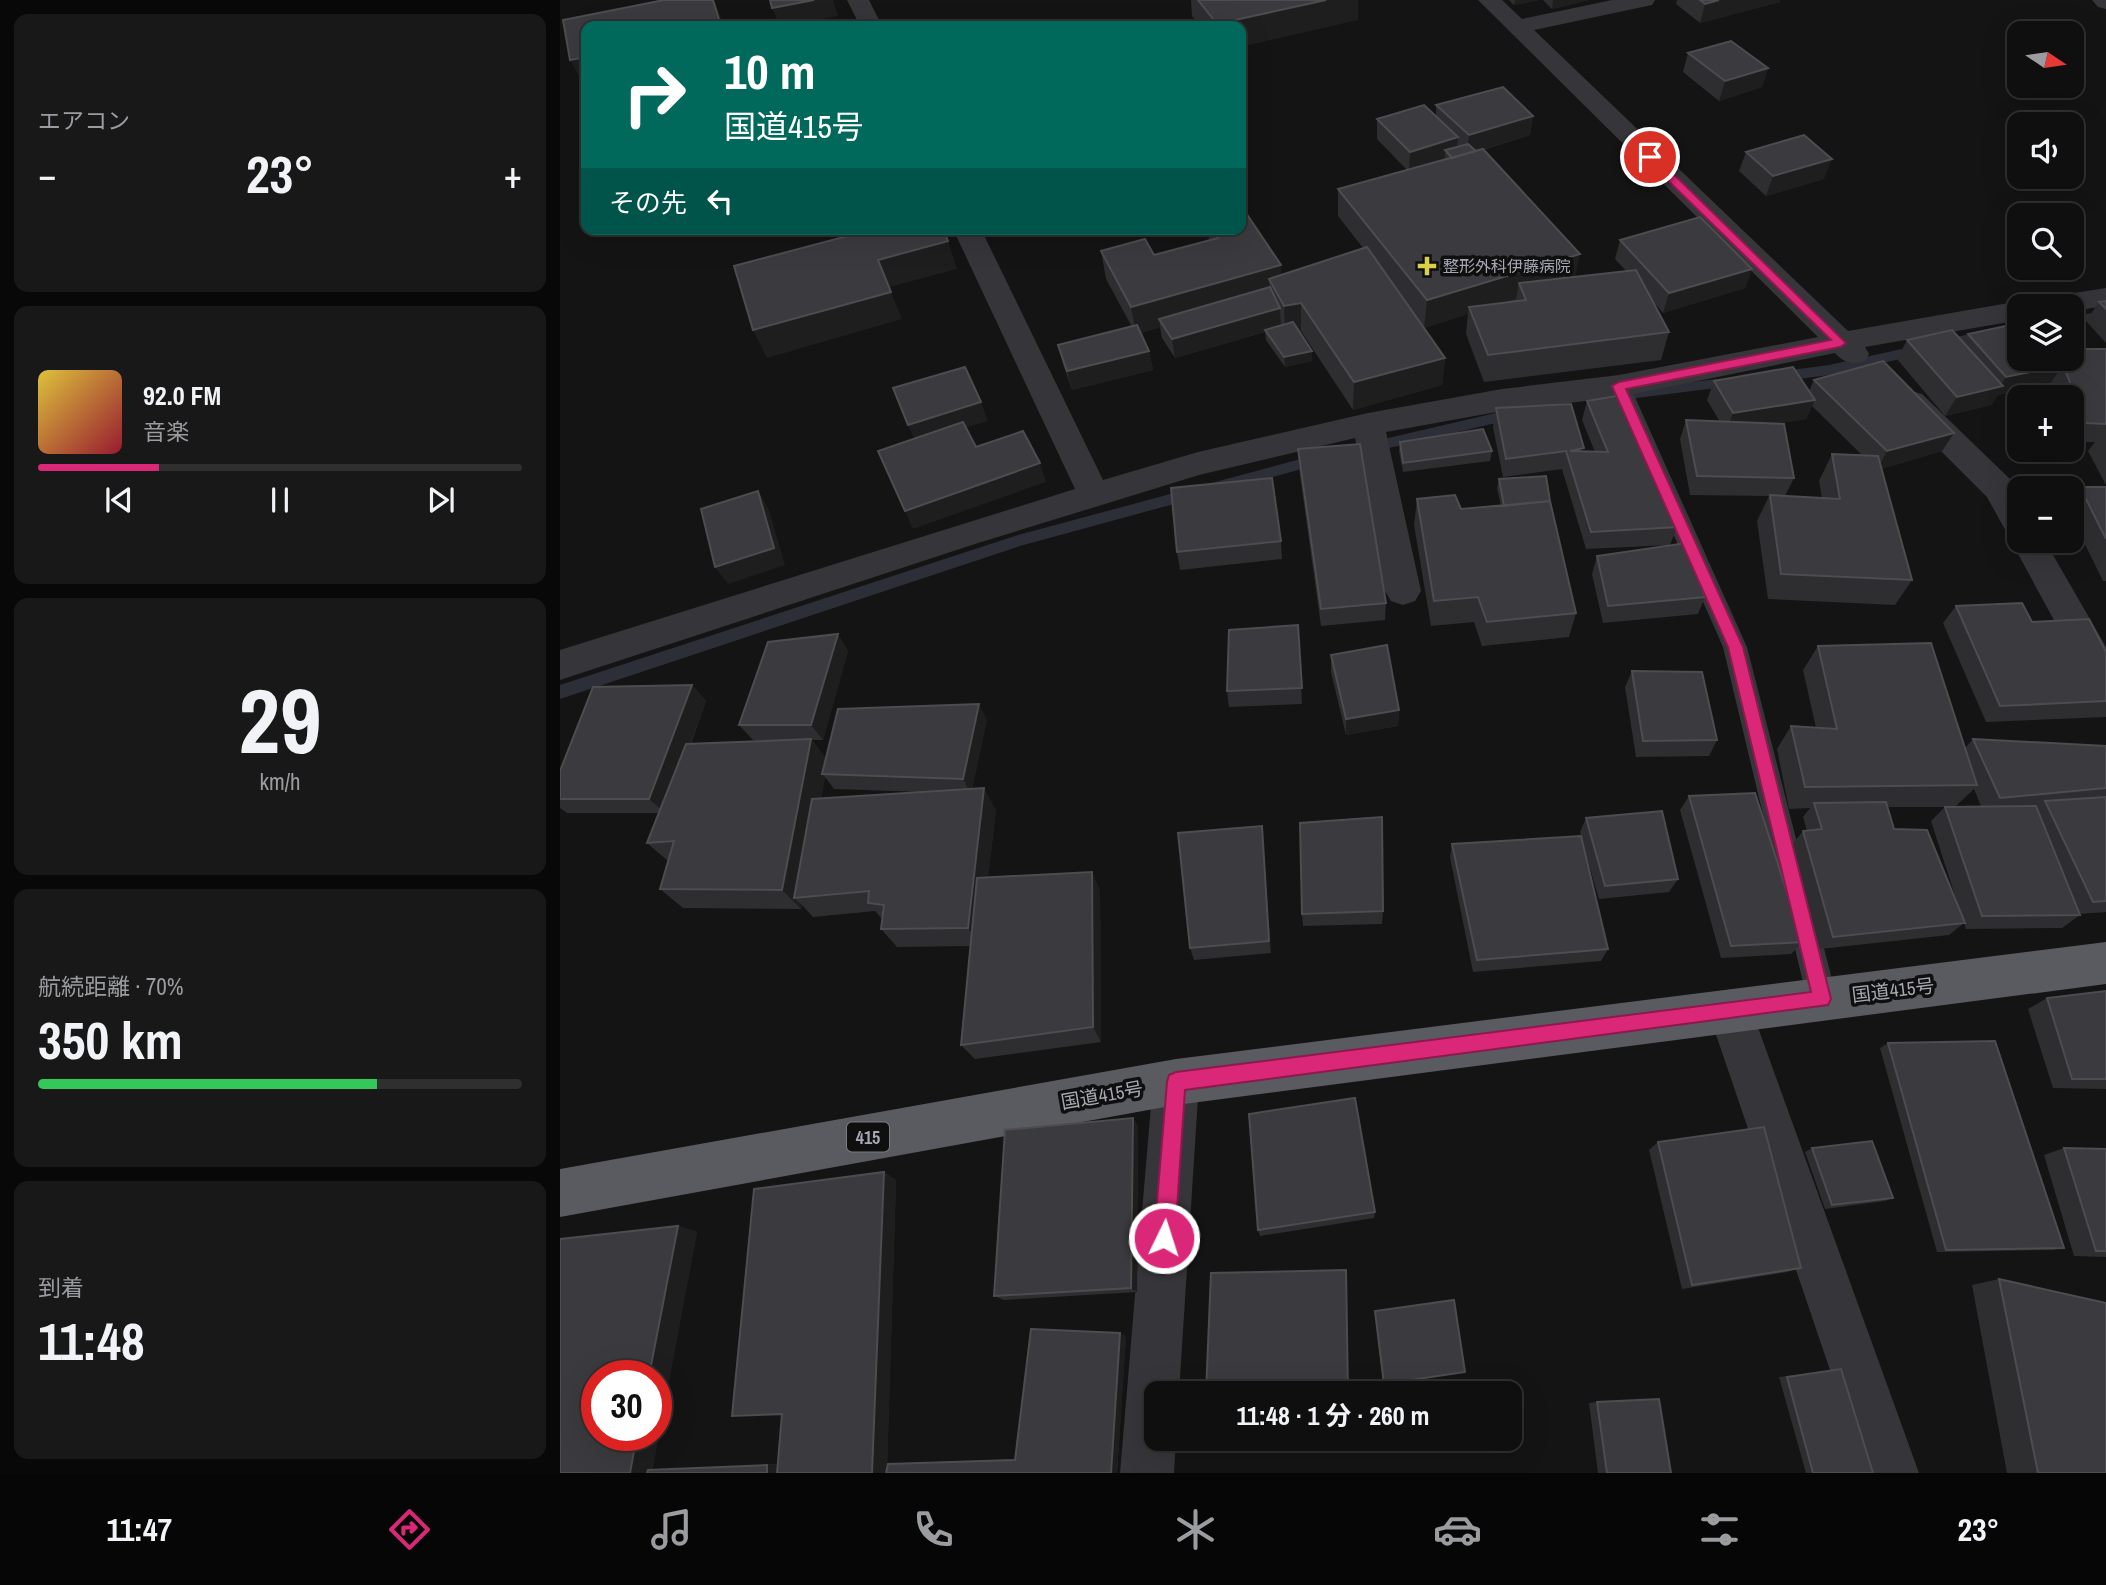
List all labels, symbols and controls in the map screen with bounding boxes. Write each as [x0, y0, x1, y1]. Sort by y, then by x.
north arrow [2007, 21, 2084, 98]
map controls [2007, 21, 2084, 553]
text: 10 m [724, 38, 816, 104]
icon: right [609, 49, 700, 140]
text: エアコン [38, 105, 130, 136]
text: 国道415号 [724, 105, 864, 148]
button: sound [2007, 112, 2084, 189]
pin [1620, 127, 1680, 187]
icon: arrive [1631, 138, 1669, 176]
text: 23° [246, 139, 314, 209]
text: − [38, 149, 56, 200]
text: + [504, 149, 522, 200]
icon: left [701, 182, 739, 220]
text: その先 [609, 185, 687, 220]
button: search [2007, 203, 2084, 280]
place label: 整形外科伊藤病院 [1443, 255, 1571, 277]
marker: 整形外科伊藤病院 [1417, 256, 1437, 276]
button: layers [2007, 294, 2084, 371]
text: 92.0 FM [143, 378, 221, 413]
button: + [2007, 385, 2084, 462]
text: 音楽 [143, 416, 189, 447]
button: − [2007, 476, 2084, 553]
icon: previous [100, 481, 138, 519]
icon: pause [261, 481, 299, 519]
icon: next [422, 481, 460, 519]
text: 29 [239, 659, 322, 781]
text: km/h [260, 766, 300, 797]
text: 航続距離 · 70% [38, 971, 183, 1002]
street label: 国道415号 [1850, 972, 1936, 1008]
text: 350 km [38, 1005, 183, 1075]
street label: 国道415号 [1059, 1075, 1145, 1115]
road number: 415 [847, 1122, 889, 1152]
position arrow [1127, 1201, 1201, 1275]
text: 到着 [38, 1272, 84, 1303]
text: 11:48 [38, 1306, 145, 1376]
speed limit sign: 30 [581, 1360, 672, 1451]
text: 11:48 · 1 分 · 260 m [1236, 1398, 1430, 1433]
icon: directions [385, 1505, 434, 1554]
icon: music [647, 1505, 696, 1554]
icon: phone [909, 1505, 958, 1554]
icon: climate [1171, 1505, 1220, 1554]
icon: car [1433, 1505, 1482, 1554]
icon: filters [1695, 1505, 1744, 1554]
text: 11:47 [107, 1508, 172, 1551]
text: 23° [1957, 1508, 1999, 1551]

